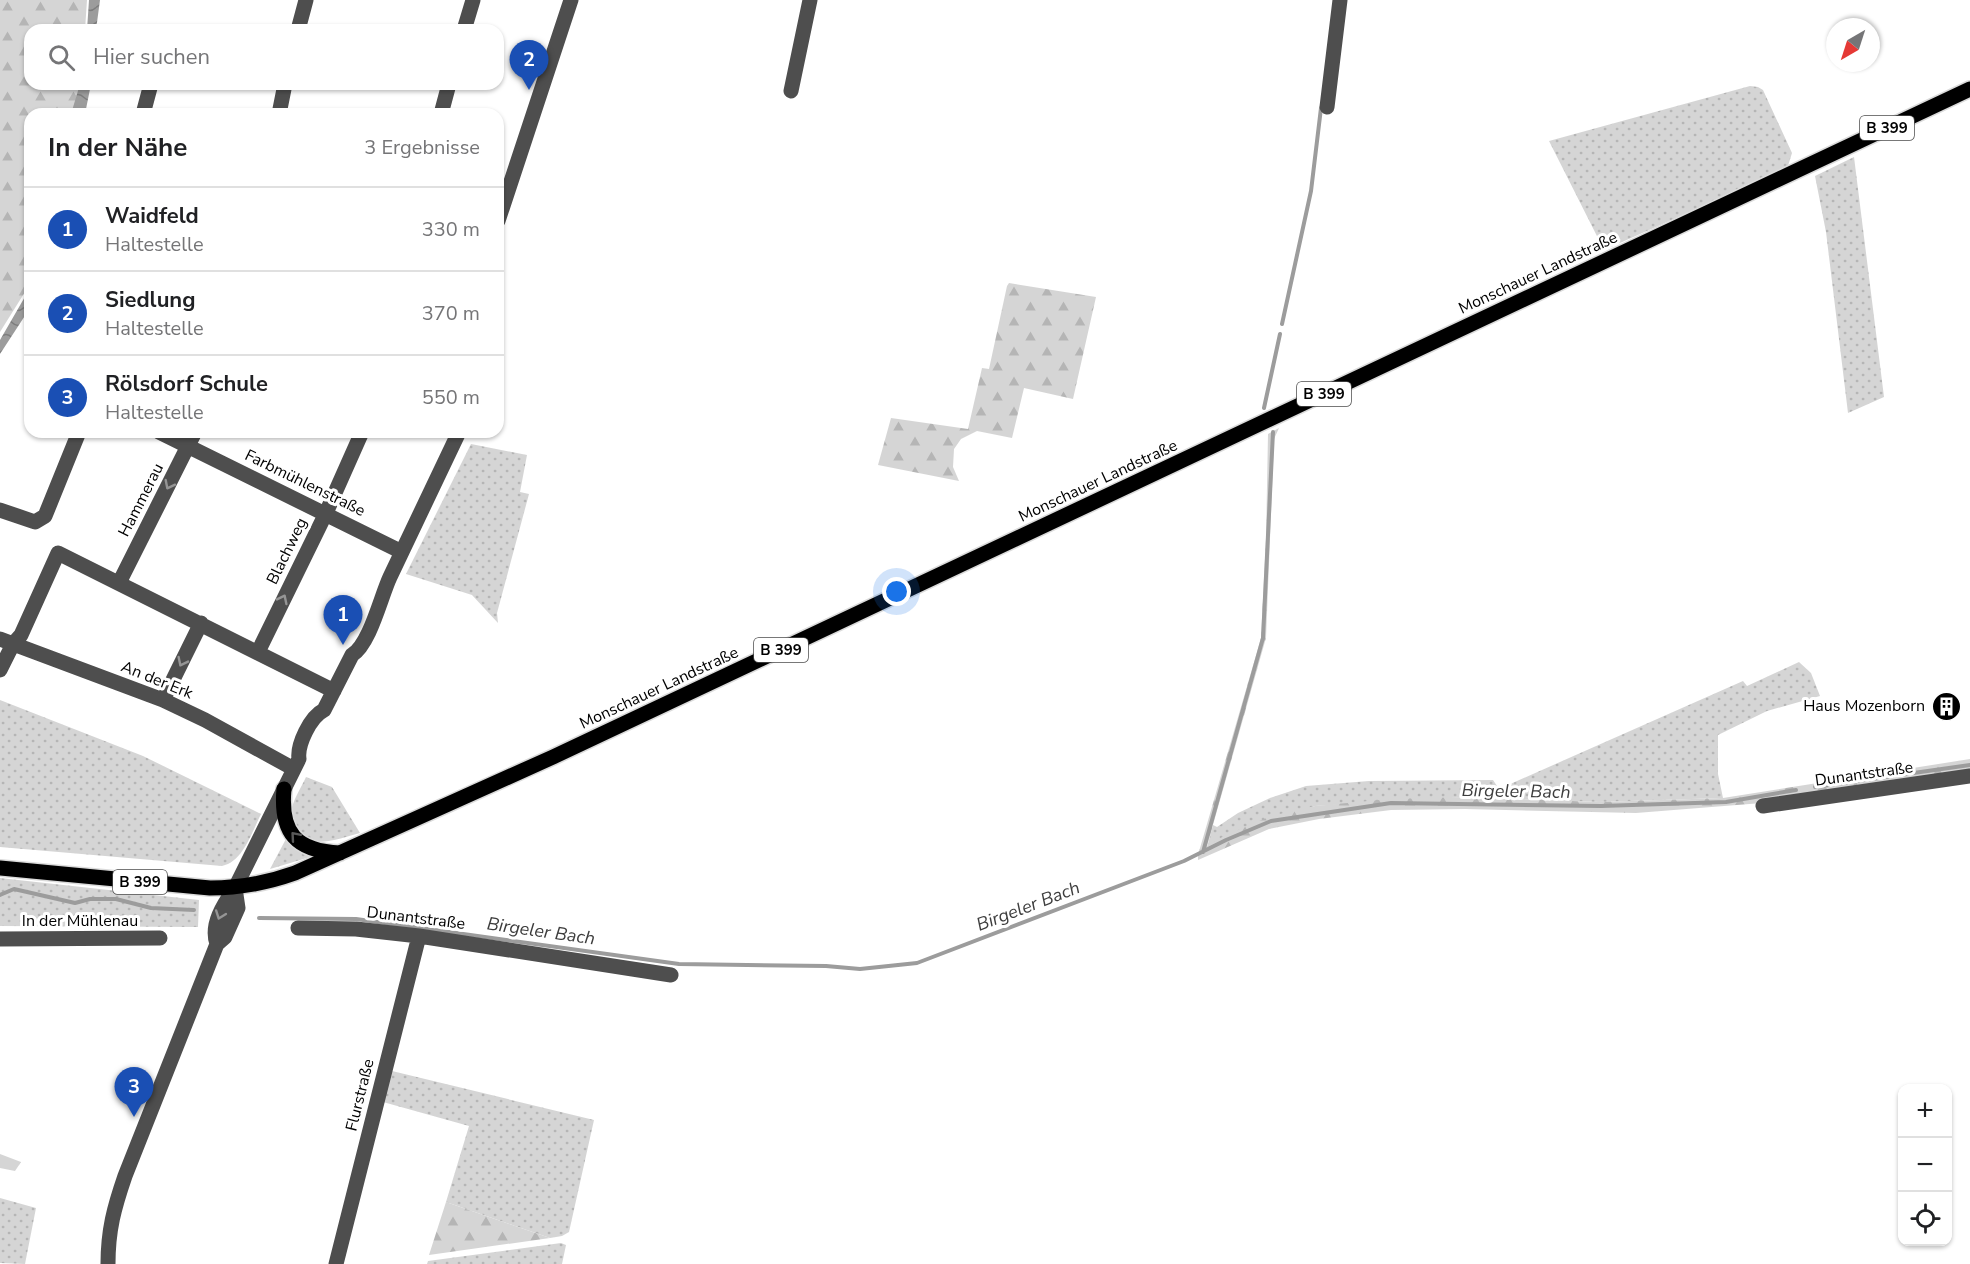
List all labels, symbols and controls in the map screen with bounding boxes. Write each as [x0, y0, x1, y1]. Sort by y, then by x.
north arrow [1826, 18, 1880, 72]
search box [24, 24, 504, 90]
pin: 2 [510, 40, 548, 90]
icon: search [45, 41, 78, 74]
text: Hier suchen [93, 42, 210, 72]
road number: B 399 [1860, 116, 1914, 140]
text: In der Nähe [48, 130, 187, 165]
text: 3 Ergebnisse [364, 134, 480, 161]
text: Waidfeld [105, 201, 199, 231]
text: 1 [62, 216, 74, 243]
text: 330 m [422, 216, 480, 243]
street label: Monschauer Landstraße [1455, 226, 1621, 320]
text: Haltestelle [105, 231, 204, 258]
text: Siedlung [105, 285, 196, 315]
text: 2 [62, 300, 74, 327]
text: 370 m [422, 300, 480, 327]
text: Haltestelle [105, 315, 204, 342]
text: Rölsdorf Schule [105, 369, 268, 399]
road number: B 399 [1297, 382, 1351, 406]
text: 3 [62, 384, 74, 411]
text: 550 m [422, 384, 480, 411]
text: Haltestelle [105, 399, 204, 426]
street label: Monschauer Landstraße [1015, 434, 1181, 528]
street label: Farbmühlenstraße [241, 444, 369, 522]
street label: Hammerau [113, 460, 169, 540]
one-way arrow [165, 478, 176, 489]
street label: Blachweg [261, 514, 313, 588]
your location [882, 577, 911, 606]
one-way arrow [276, 594, 288, 605]
pin: 1 [324, 596, 362, 645]
road number: B 399 [754, 638, 808, 662]
street label: Monschauer Landstraße [576, 641, 742, 735]
one-way arrow [177, 655, 189, 666]
street label: An der Erk [118, 656, 197, 705]
building icon: Haus Mozenborn [1930, 690, 1962, 722]
place label: Haus Mozenborn [1803, 695, 1925, 717]
street label: Dunantstraße [1814, 756, 1914, 792]
water label: Birgeler Bach [1461, 778, 1571, 804]
one-way arrow [291, 832, 302, 842]
road number: B 399 [113, 870, 167, 894]
water label: Birgeler Bach [973, 875, 1083, 937]
street label: Dunantstraße [366, 901, 466, 935]
one-way arrow [215, 909, 228, 920]
street label: In der Mühlenau [22, 910, 138, 932]
water label: Birgeler Bach [485, 912, 597, 950]
street label: Flurstraße [340, 1057, 380, 1133]
pin: 3 [114, 1068, 154, 1117]
map controls [1898, 1084, 1952, 1246]
button: + [1898, 1084, 1952, 1138]
button: − [1898, 1138, 1952, 1192]
button: locate [1898, 1192, 1952, 1246]

